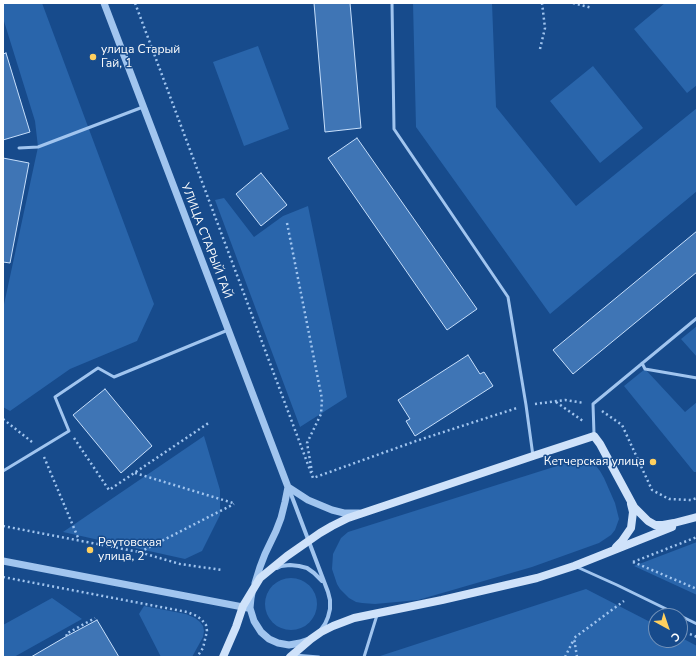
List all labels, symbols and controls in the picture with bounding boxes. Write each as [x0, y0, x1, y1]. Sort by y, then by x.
place label: улица Старый Гай, 1 [101, 43, 180, 71]
marker: улица Старый Гай, 1 [88, 52, 98, 62]
street label: УЛИЦА СТАРЫЙ ГАЙ [177, 181, 235, 301]
place label: Кетчерская улица [544, 455, 645, 469]
marker: Кетчерская улица [648, 457, 658, 467]
place label: Реутовская улица, 2 [98, 536, 162, 564]
marker: Реутовская улица, 2 [85, 545, 95, 555]
north arrow [648, 608, 688, 648]
text: С [668, 629, 683, 645]

